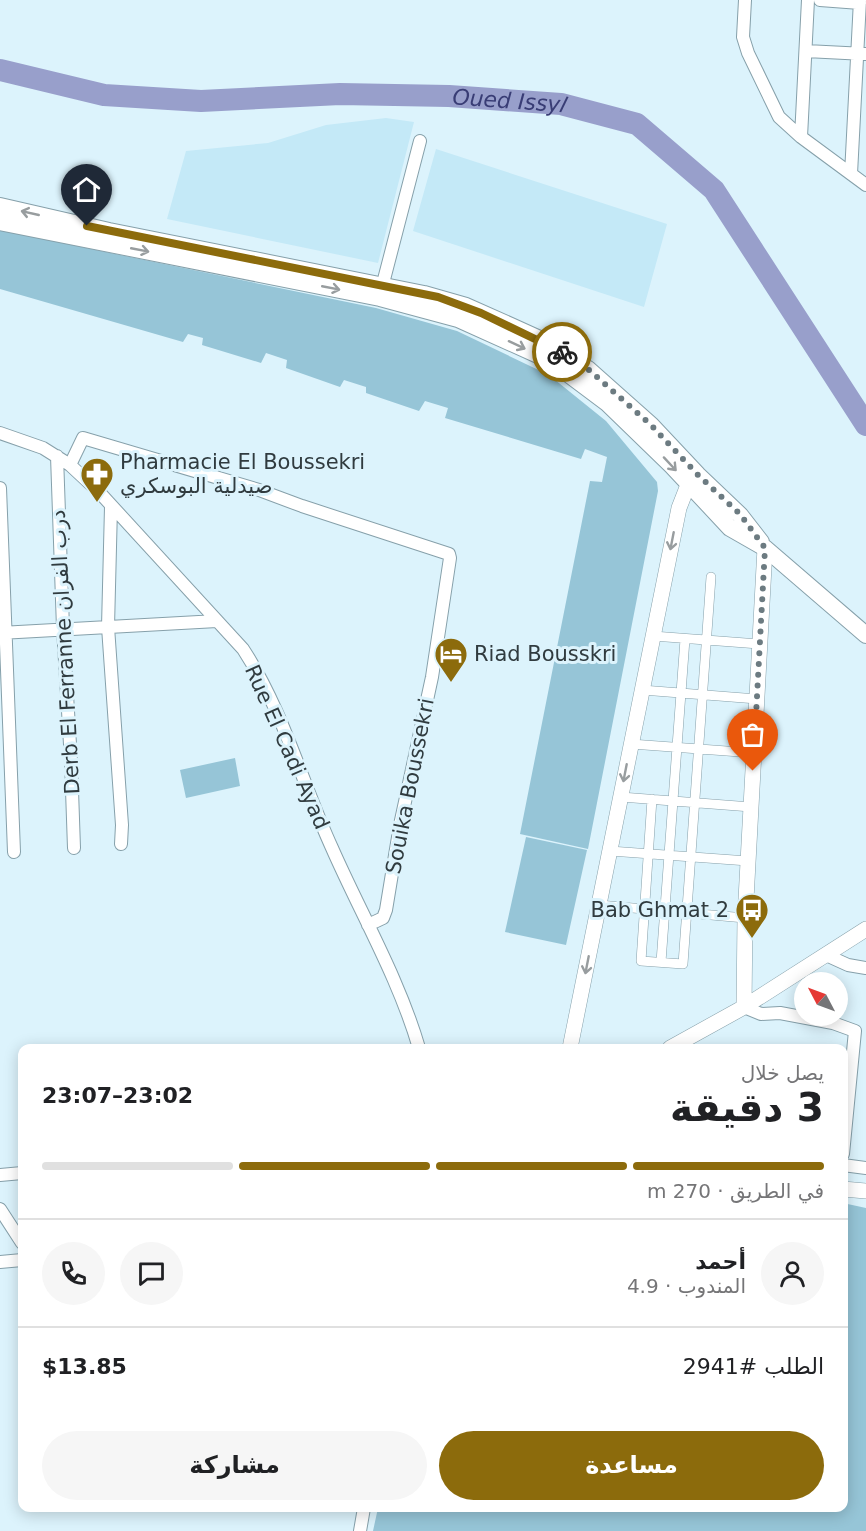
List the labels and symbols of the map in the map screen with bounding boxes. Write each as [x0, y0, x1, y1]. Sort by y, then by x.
water label: Oued Issyl [452, 84, 569, 118]
pin [61, 164, 112, 226]
one-way arrow [21, 207, 40, 219]
one-way arrow [129, 245, 149, 256]
one-way arrow [321, 283, 340, 294]
courier [532, 322, 592, 382]
one-way arrow [507, 340, 525, 352]
place label: Pharmacie El Boussekri صيدلية البوسكري [120, 450, 365, 498]
pharmacy icon: Pharmacie El Boussekri صيدلية البوسكري [79, 456, 115, 503]
one-way arrow [662, 456, 677, 471]
street label: Derb El Ferranne درب الفران [46, 509, 84, 795]
one-way arrow [666, 531, 677, 550]
hotel icon: Riad Bousskri [433, 636, 469, 683]
place label: Riad Bousskri [474, 642, 616, 666]
street label: Rue El Cadi Ayad [240, 661, 334, 833]
street label: Souika Boussekri [381, 696, 439, 876]
pin [727, 709, 778, 771]
one-way arrow [619, 763, 630, 783]
bus stop icon: Bab Ghmat 2 [734, 892, 770, 939]
place label: Bab Ghmat 2 [591, 898, 729, 922]
one-way arrow [581, 954, 592, 974]
north arrow [794, 972, 848, 1026]

